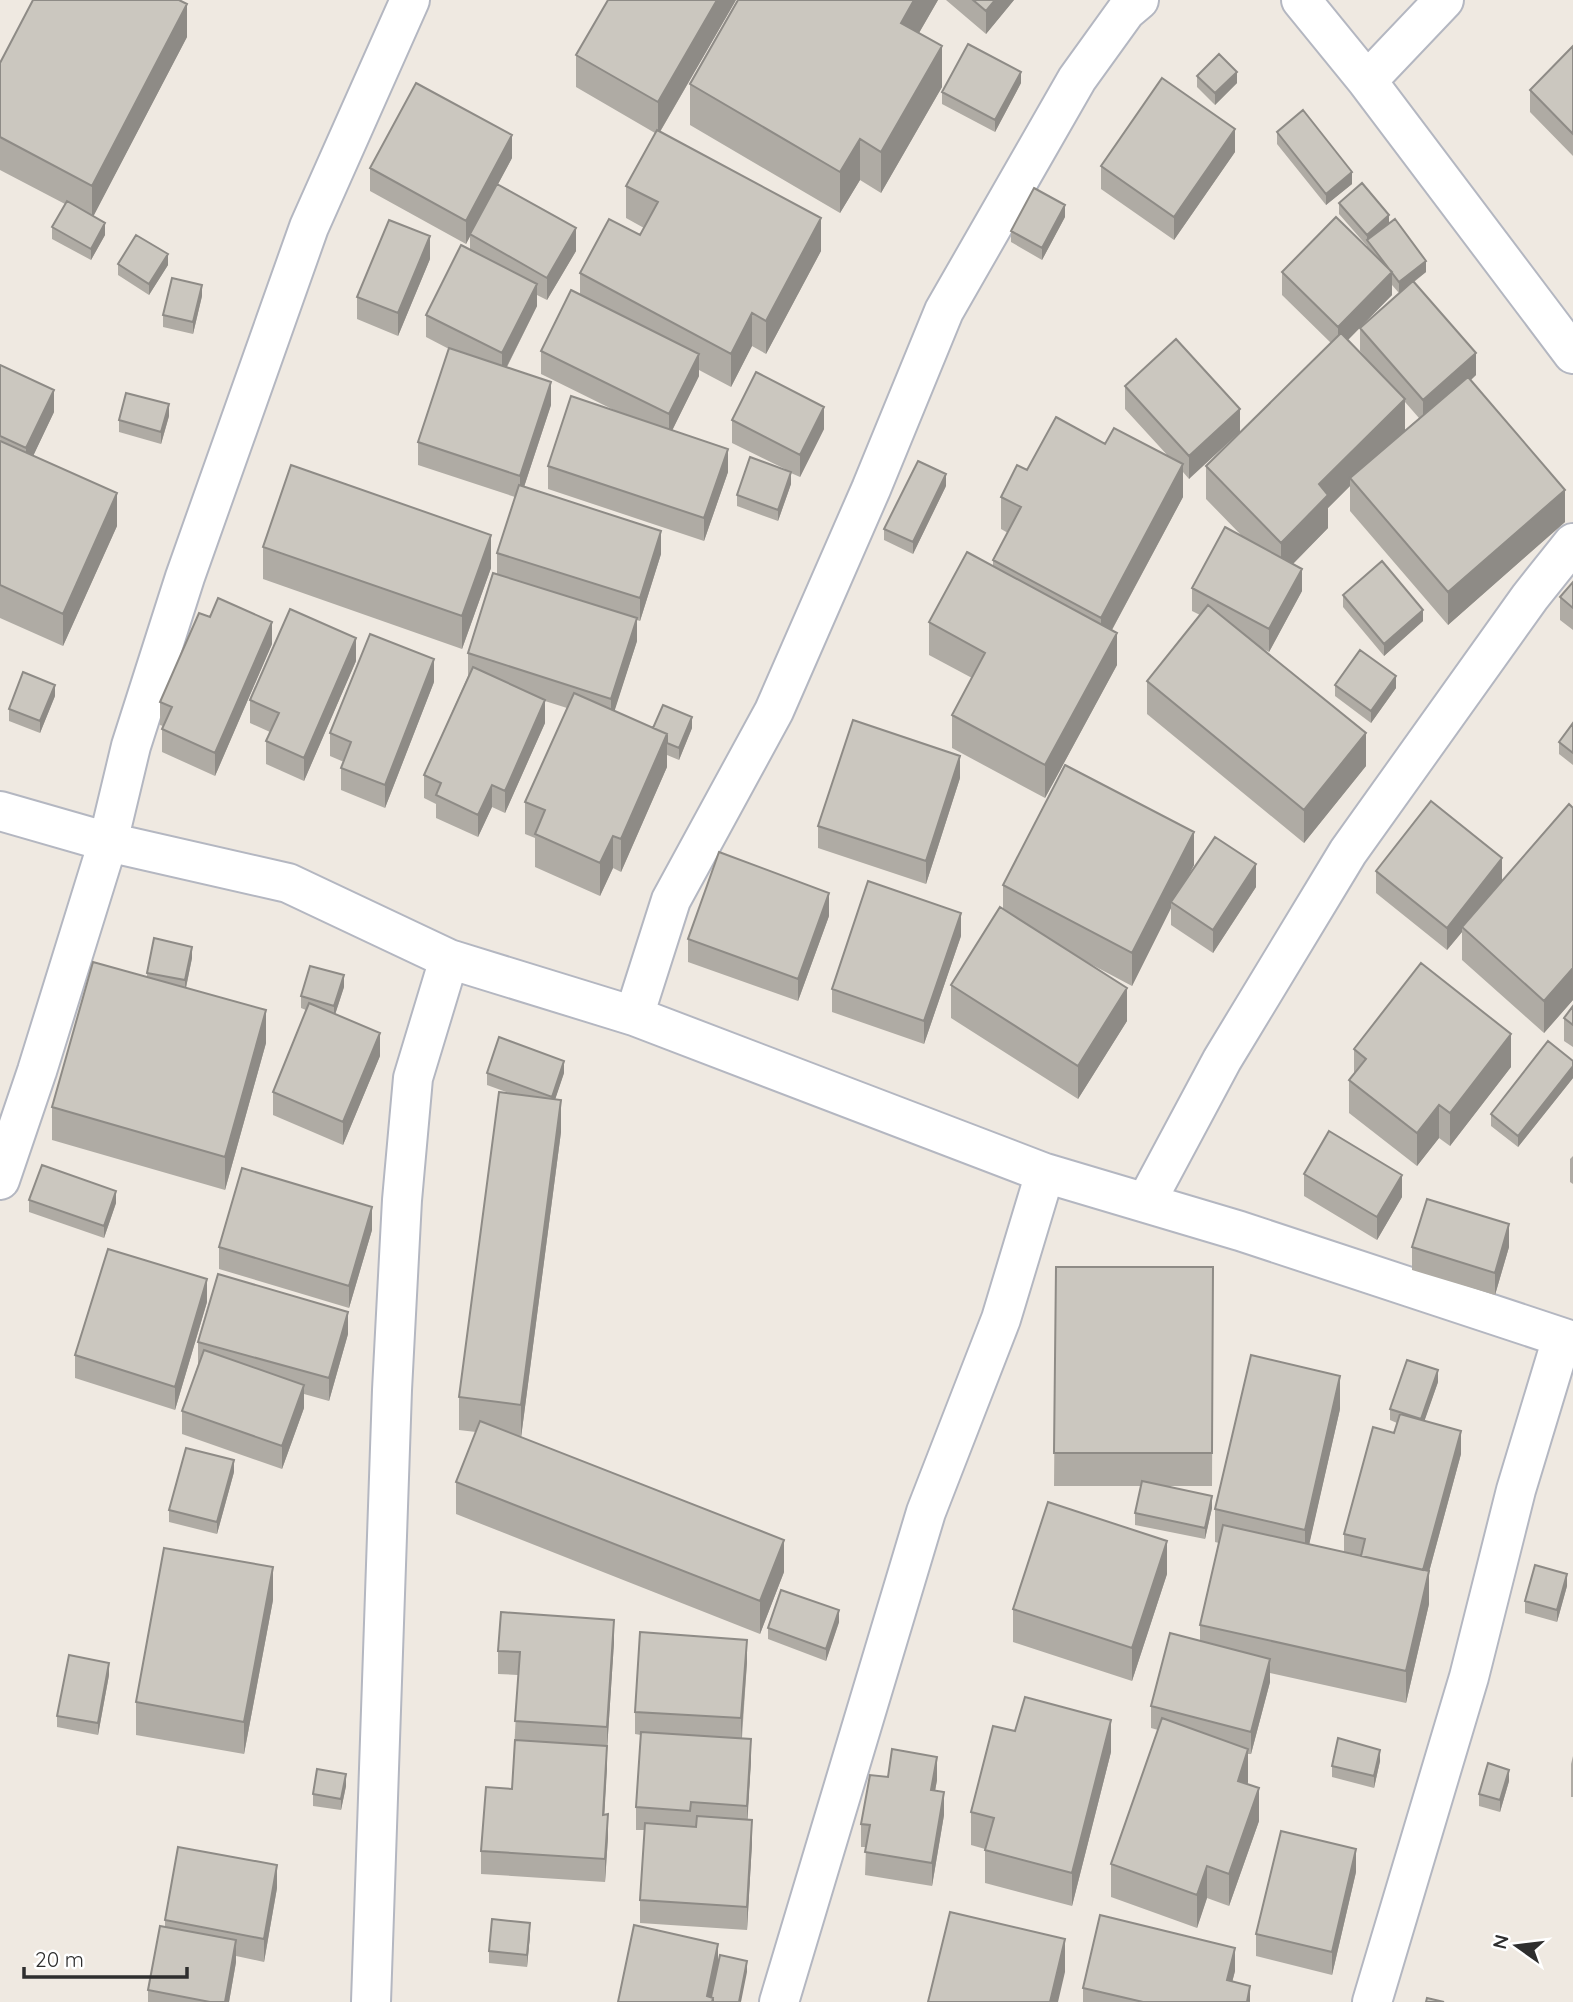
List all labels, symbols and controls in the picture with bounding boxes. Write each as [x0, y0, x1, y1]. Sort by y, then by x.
north arrow [1482, 1911, 1552, 1981]
text: N [1487, 1932, 1514, 1952]
scale bar [24, 1936, 187, 1980]
text: 20 m [35, 1946, 84, 1972]

